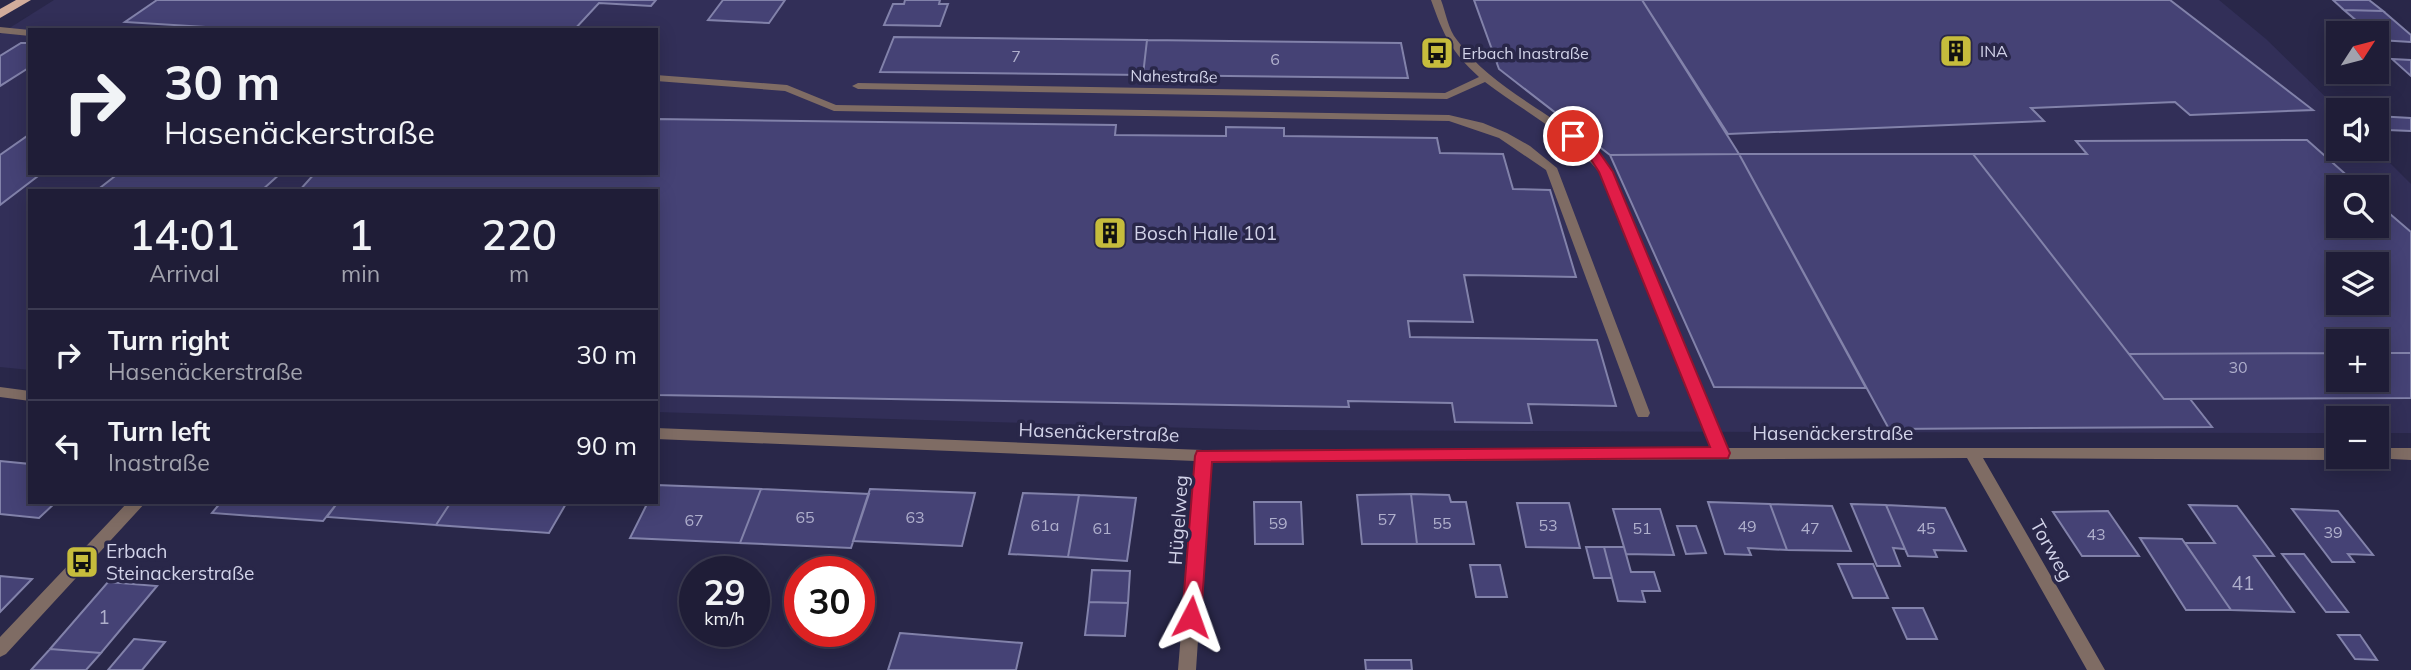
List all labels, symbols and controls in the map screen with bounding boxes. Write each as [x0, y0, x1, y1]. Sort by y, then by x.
north arrow [2326, 21, 2389, 84]
map controls [2326, 21, 2389, 469]
building icon: INA [1937, 32, 1975, 70]
bus stop icon: Erbach Inastraße [1418, 34, 1456, 72]
place label: INA [1980, 41, 2008, 61]
place label: Erbach Inastraße [1462, 43, 1589, 63]
house number: 7 [1011, 46, 1021, 66]
house number: 6 [1270, 49, 1280, 69]
text: 30 m [164, 51, 280, 112]
icon: right [49, 56, 140, 147]
street label: Nahestraße [1130, 65, 1218, 87]
button: sound [2326, 98, 2389, 161]
pin [1543, 106, 1603, 166]
text: Hasenäckerstraße [164, 112, 435, 152]
icon: arrive [1554, 117, 1592, 155]
button: search [2326, 175, 2389, 238]
text: 14:01 [129, 208, 240, 261]
text: 1 [348, 208, 373, 261]
text: 220 [481, 208, 557, 261]
building icon: Bosch Halle 101 [1091, 214, 1129, 252]
place label: Bosch Halle 101 [1134, 221, 1277, 245]
button: layers [2326, 252, 2389, 315]
text: Arrival [149, 259, 220, 288]
text: min [341, 259, 380, 288]
text: m [509, 259, 529, 288]
text: Turn right [108, 324, 229, 357]
button: + [2326, 329, 2389, 392]
icon: right [49, 336, 87, 374]
text: 30 m [576, 338, 637, 371]
text: Hasenäckerstraße [108, 357, 303, 386]
house number: 30 [2228, 357, 2248, 377]
button: − [2326, 406, 2389, 469]
text: Turn left [108, 415, 210, 448]
street label: Hasenäckerstraße [1018, 417, 1180, 447]
street label: Hasenäckerstraße [1753, 421, 1913, 445]
icon: left [49, 427, 87, 465]
text: 90 m [576, 429, 637, 462]
text: Inastraße [108, 448, 210, 477]
street label: Hügelweg [1163, 474, 1193, 566]
house number: 65 [795, 507, 815, 527]
house number: 63 [905, 507, 925, 527]
house number: 57 [1377, 509, 1397, 529]
house number: 67 [684, 510, 704, 530]
house number: 59 [1268, 513, 1288, 533]
house number: 55 [1432, 513, 1452, 533]
house number: 61a [1031, 515, 1059, 535]
house number: 53 [1538, 515, 1558, 535]
street label: Torweg [2025, 515, 2079, 585]
house number: 49 [1737, 516, 1757, 536]
house number: 61 [1092, 518, 1112, 538]
house number: 51 [1632, 518, 1652, 538]
house number: 47 [1800, 518, 1820, 538]
house number: 45 [1916, 518, 1936, 538]
house number: 39 [2323, 522, 2343, 542]
house number: 43 [2086, 524, 2106, 544]
place label: Erbach Steinackerstraße [106, 539, 254, 585]
bus stop icon: Erbach Steinackerstraße [63, 543, 101, 581]
speed limit sign: 30 [784, 556, 875, 647]
text: 29 [703, 570, 746, 614]
house number: 41 [2232, 571, 2254, 595]
position arrow [1154, 580, 1228, 654]
house number: 1 [98, 605, 110, 629]
text: km/h [704, 607, 745, 630]

